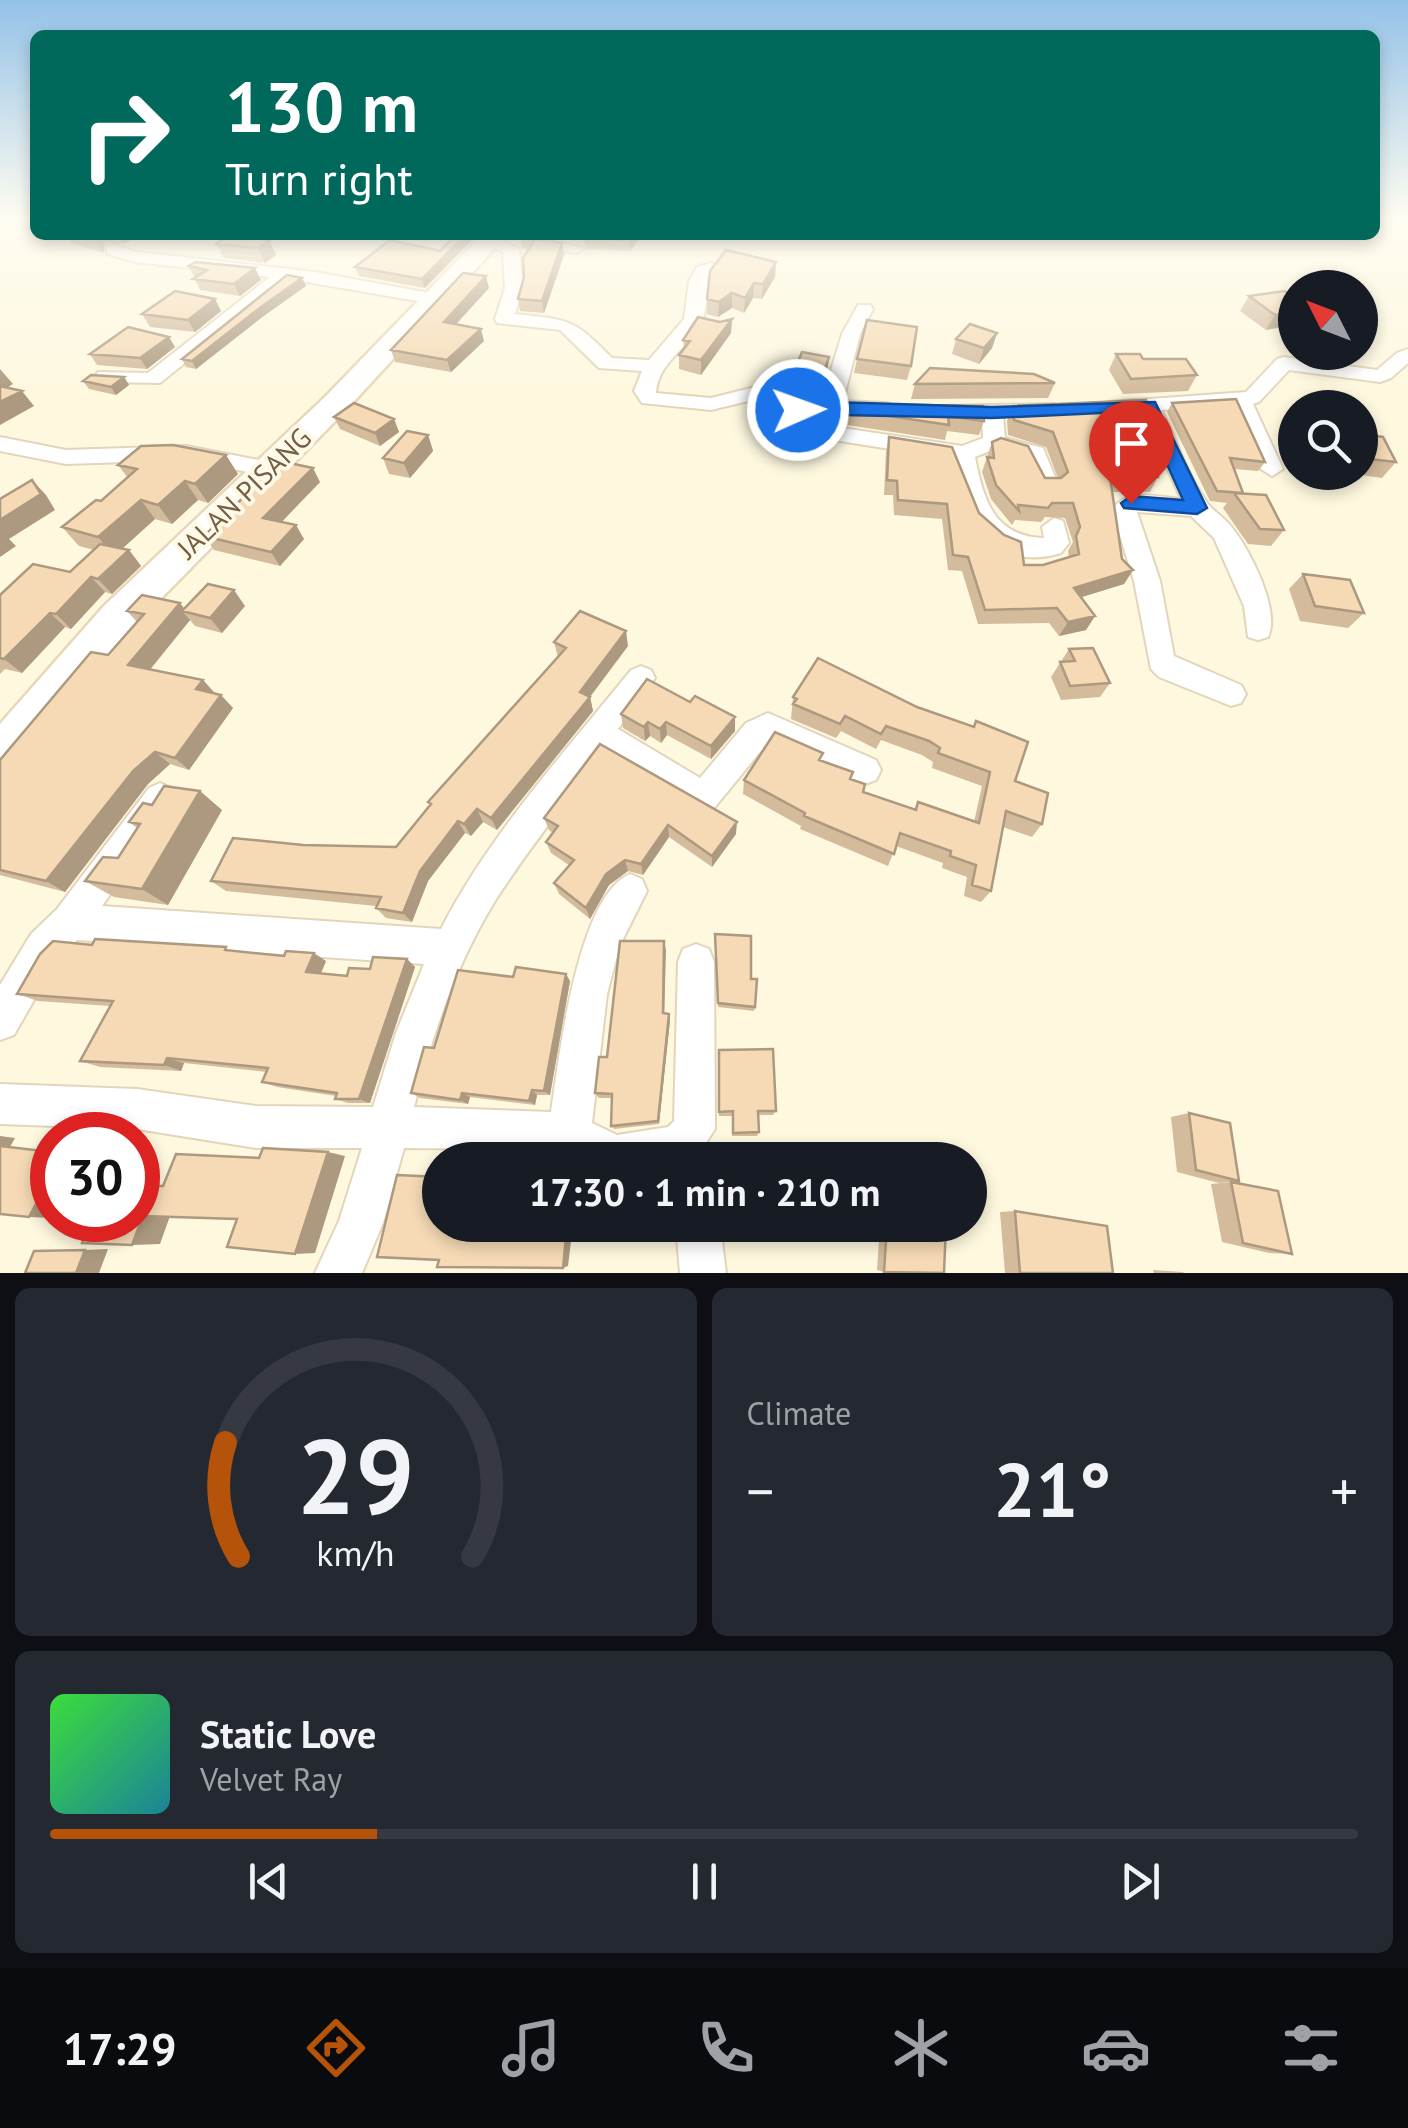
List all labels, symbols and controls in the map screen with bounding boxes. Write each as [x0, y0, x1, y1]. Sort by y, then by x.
text: 130 m [225, 61, 418, 151]
icon: right [60, 70, 190, 200]
text: Turn right [225, 149, 413, 207]
north arrow [1278, 270, 1378, 370]
map controls [1278, 270, 1378, 490]
position arrow [746, 358, 850, 462]
button: search [1278, 390, 1378, 490]
pin [1089, 401, 1174, 504]
icon: arrive [1104, 416, 1159, 471]
street label: JALAN PISANG [168, 419, 319, 567]
speed limit sign: 30 [30, 1112, 160, 1242]
text: 17:30 · 1 min · 210 m [529, 1167, 880, 1216]
text: Climate [747, 1392, 851, 1434]
text: 29 [297, 1408, 415, 1543]
text: 21° [993, 1441, 1111, 1538]
text: − [747, 1455, 774, 1526]
text: + [1330, 1455, 1358, 1526]
text: km/h [317, 1530, 395, 1576]
text: Static Love [200, 1709, 376, 1758]
text: Velvet Ray [200, 1758, 342, 1800]
icon: previous [241, 1854, 296, 1909]
icon: pause [677, 1854, 732, 1909]
icon: next [1113, 1854, 1168, 1909]
icon: directions [301, 2013, 371, 2083]
icon: music [496, 2013, 566, 2083]
icon: phone [691, 2013, 761, 2083]
icon: climate [886, 2013, 956, 2083]
icon: car [1081, 2013, 1151, 2083]
icon: filters [1276, 2013, 1346, 2083]
text: 17:29 [62, 2019, 177, 2077]

